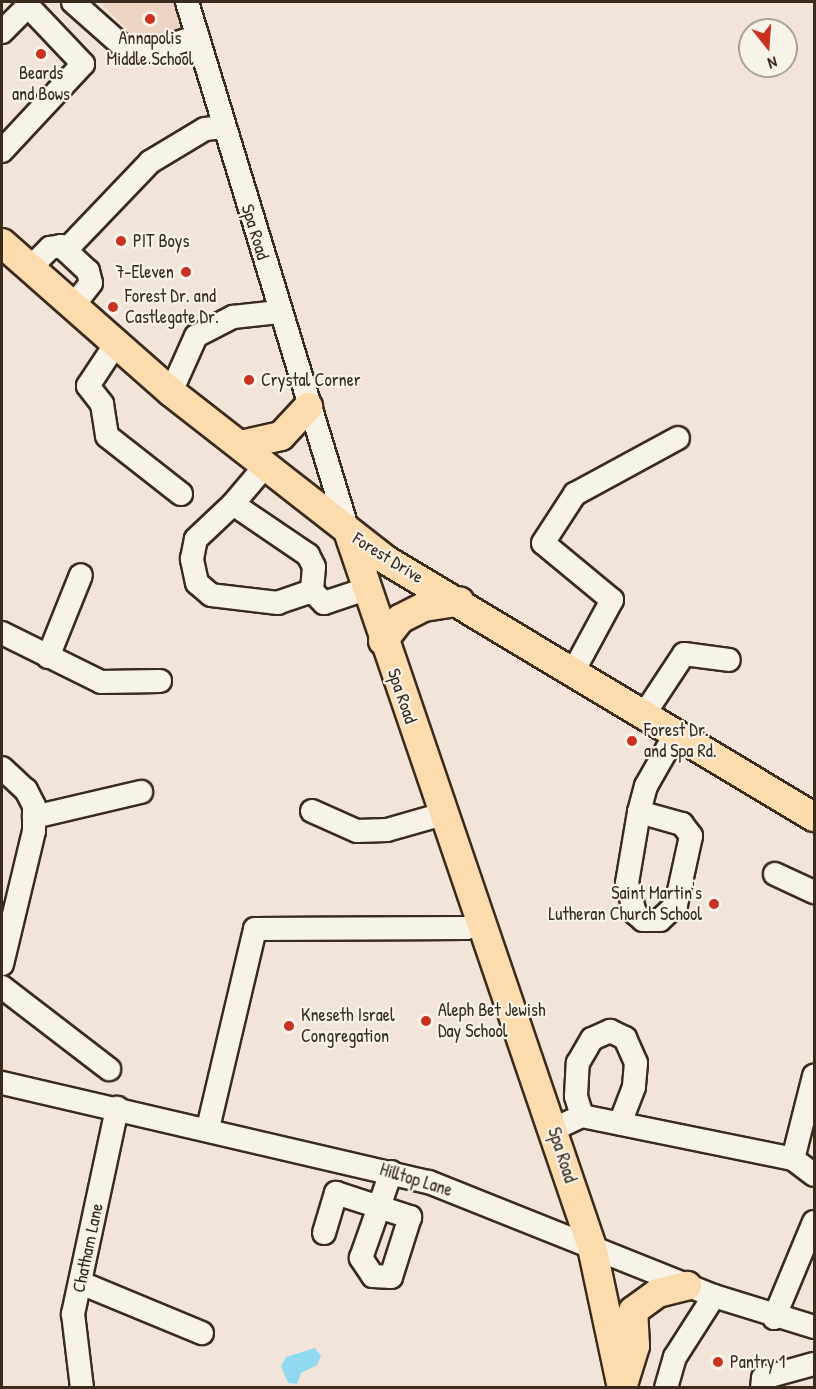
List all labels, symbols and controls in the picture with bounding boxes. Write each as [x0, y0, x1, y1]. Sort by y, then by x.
marker: Annapolis Middle School [143, 12, 157, 26]
north arrow [738, 18, 798, 78]
place label: Annapolis Middle School [107, 28, 193, 70]
marker: Beards and Bows [34, 47, 48, 61]
text: N [765, 52, 780, 75]
place label: Beards and Bows [12, 63, 70, 106]
street label: Spa Road [236, 202, 274, 262]
place label: PIT Boys [133, 230, 189, 252]
marker: PIT Boys [114, 234, 128, 248]
place label: 7-Eleven [115, 261, 174, 283]
marker: 7-Eleven [179, 265, 193, 279]
place label: Forest Dr. and Castlegate Dr. [125, 286, 219, 328]
marker: Forest Dr. and Castlegate Dr. [106, 300, 120, 314]
place label: Crystal Corner [261, 369, 361, 391]
marker: Crystal Corner [242, 373, 256, 387]
street label: Forest Drive [349, 528, 427, 588]
street label: Spa Road [383, 666, 421, 726]
place label: Forest Dr. and Spa Rd. [644, 720, 717, 762]
marker: Forest Dr. and Spa Rd. [625, 734, 639, 748]
place label: Saint Martin's Lutheran Church School [549, 883, 702, 926]
marker: Saint Martin's Lutheran Church School [707, 897, 721, 911]
place label: Aleph Bet Jewish Day School [438, 1000, 545, 1042]
place label: Kneseth Israel Congregation [301, 1005, 395, 1048]
marker: Aleph Bet Jewish Day School [419, 1014, 433, 1028]
marker: Kneseth Israel Congregation [282, 1019, 296, 1033]
street label: Spa Road [543, 1125, 581, 1185]
street label: Hilltop Lane [377, 1159, 455, 1201]
street label: Chatham Lane [68, 1201, 108, 1295]
place label: Pantry 1 [730, 1351, 785, 1373]
marker: Pantry 1 [711, 1355, 725, 1369]

